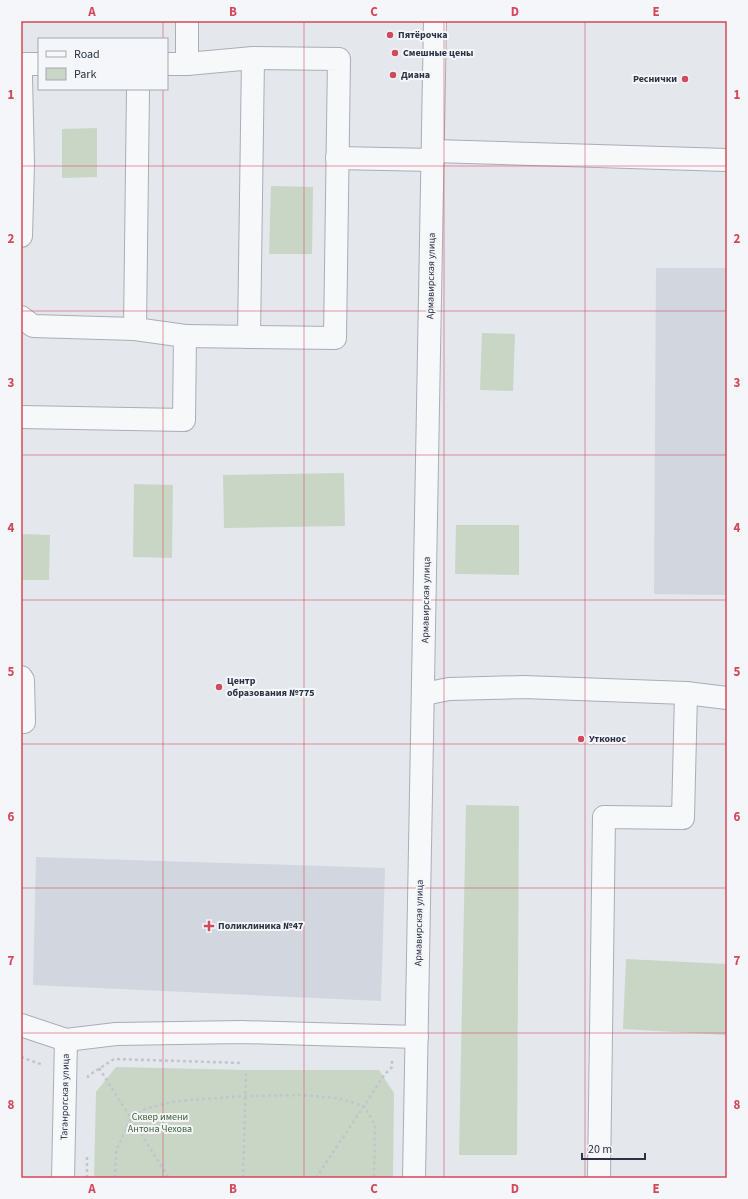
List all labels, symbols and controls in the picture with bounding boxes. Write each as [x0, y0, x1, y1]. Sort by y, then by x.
text: A [87, 3, 96, 21]
text: B [229, 3, 237, 21]
text: C [370, 3, 378, 21]
text: D [511, 3, 519, 21]
text: E [652, 3, 660, 21]
place label: Пятёрочка [398, 28, 447, 42]
marker: Пятёрочка [385, 30, 395, 40]
legend [38, 38, 168, 90]
text: Road [74, 46, 100, 63]
place label: Смешные цены [403, 46, 473, 60]
marker: Смешные цены [390, 48, 400, 58]
text: Park [74, 66, 96, 83]
place label: Диана [401, 68, 430, 82]
marker: Диана [388, 70, 398, 80]
place label: Реснички [633, 72, 677, 86]
marker: Реснички [680, 74, 690, 84]
text: 1 [8, 86, 15, 104]
text: 1 [734, 86, 741, 104]
text: 2 [8, 230, 15, 248]
text: 2 [734, 230, 741, 248]
street label: Армавирская улица [423, 233, 439, 319]
text: 3 [8, 374, 15, 392]
text: 3 [734, 374, 741, 392]
text: 4 [8, 519, 15, 537]
text: 4 [734, 519, 741, 537]
street label: Армавирская улица [418, 557, 434, 643]
text: 5 [8, 663, 15, 681]
text: 5 [734, 663, 741, 681]
place label: Центр образования №775 [227, 674, 315, 700]
marker: Центр образования №775 [214, 682, 224, 692]
place label: Утконос [589, 732, 626, 746]
marker: Утконос [576, 734, 586, 744]
text: 6 [8, 808, 15, 826]
text: 6 [734, 808, 741, 826]
street label: Армавирская улица [411, 880, 427, 966]
place label: Поликлиника №47 [218, 919, 303, 933]
marker: Поликлиника №47 [203, 920, 215, 932]
text: 7 [8, 952, 15, 970]
text: 7 [734, 952, 741, 970]
street label: Таганрогская улица [57, 1054, 73, 1140]
text: 8 [8, 1096, 15, 1114]
text: 8 [734, 1096, 741, 1114]
park label: Сквер имени Антона Чехова [128, 1110, 192, 1136]
scale bar [582, 1135, 645, 1161]
text: 20 m [588, 1141, 612, 1158]
text: A [87, 1180, 96, 1198]
text: B [229, 1180, 237, 1198]
text: C [370, 1180, 378, 1198]
text: D [511, 1180, 519, 1198]
text: E [652, 1180, 660, 1198]

